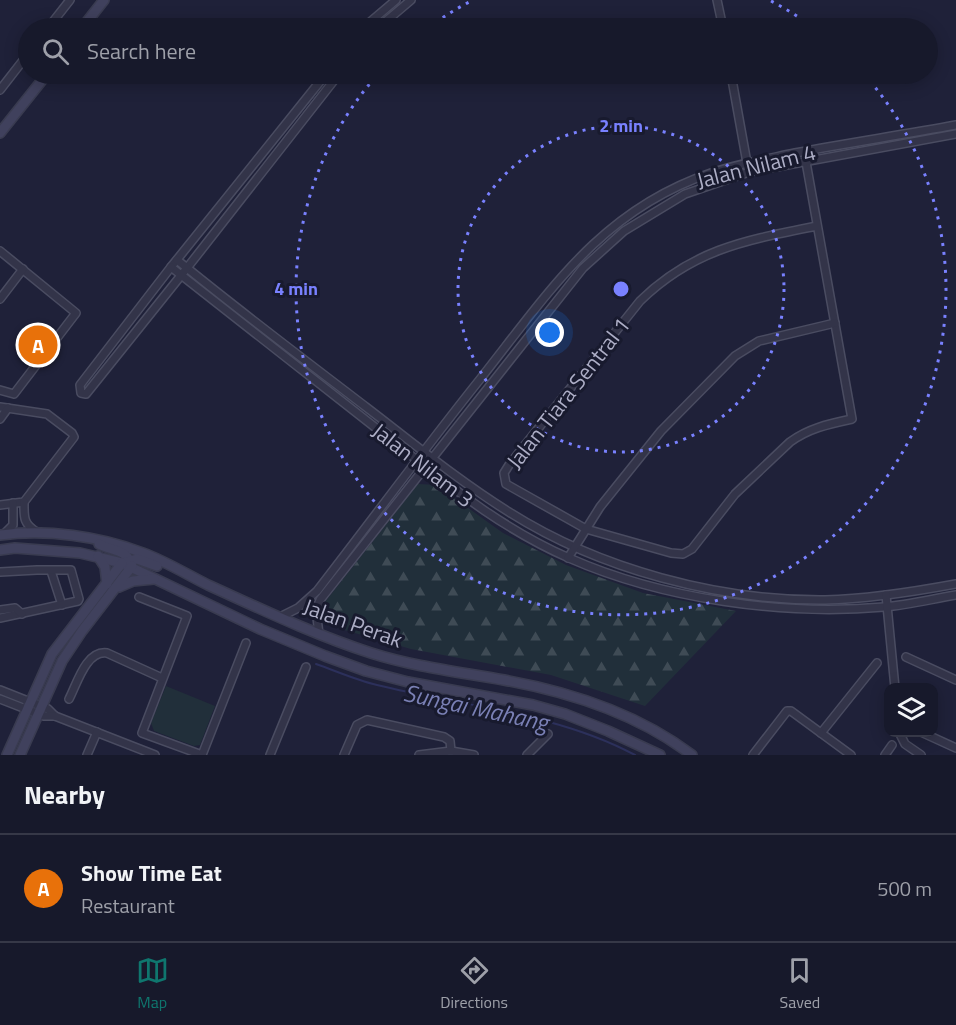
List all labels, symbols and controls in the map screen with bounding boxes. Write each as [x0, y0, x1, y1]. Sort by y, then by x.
search box [18, 18, 938, 84]
text: Search here [87, 34, 196, 68]
icon: search [39, 35, 72, 68]
text: 2 min [599, 112, 643, 139]
street label: Jalan Nilam 4 [693, 135, 819, 197]
text: 4 min [274, 275, 318, 302]
centre of rings [611, 279, 631, 299]
street label: Jalan Tiara Sentral 1 [498, 310, 638, 476]
your location [535, 318, 564, 347]
pin: A [18, 322, 57, 368]
street label: Jalan Nilam 3 [365, 414, 481, 516]
street label: Jalan Perak [299, 589, 408, 657]
water label: Sungai Mahang [400, 674, 554, 740]
map controls [884, 683, 938, 737]
button: layers [884, 683, 938, 737]
text: Nearby [24, 775, 105, 814]
text: Show Time Eat [81, 856, 222, 890]
text: A [37, 873, 50, 904]
text: 500 m [877, 873, 932, 904]
text: Restaurant [81, 890, 175, 921]
tab: Map [136, 954, 169, 1014]
tab: Directions [440, 954, 508, 1014]
tab: Saved [780, 954, 820, 1014]

